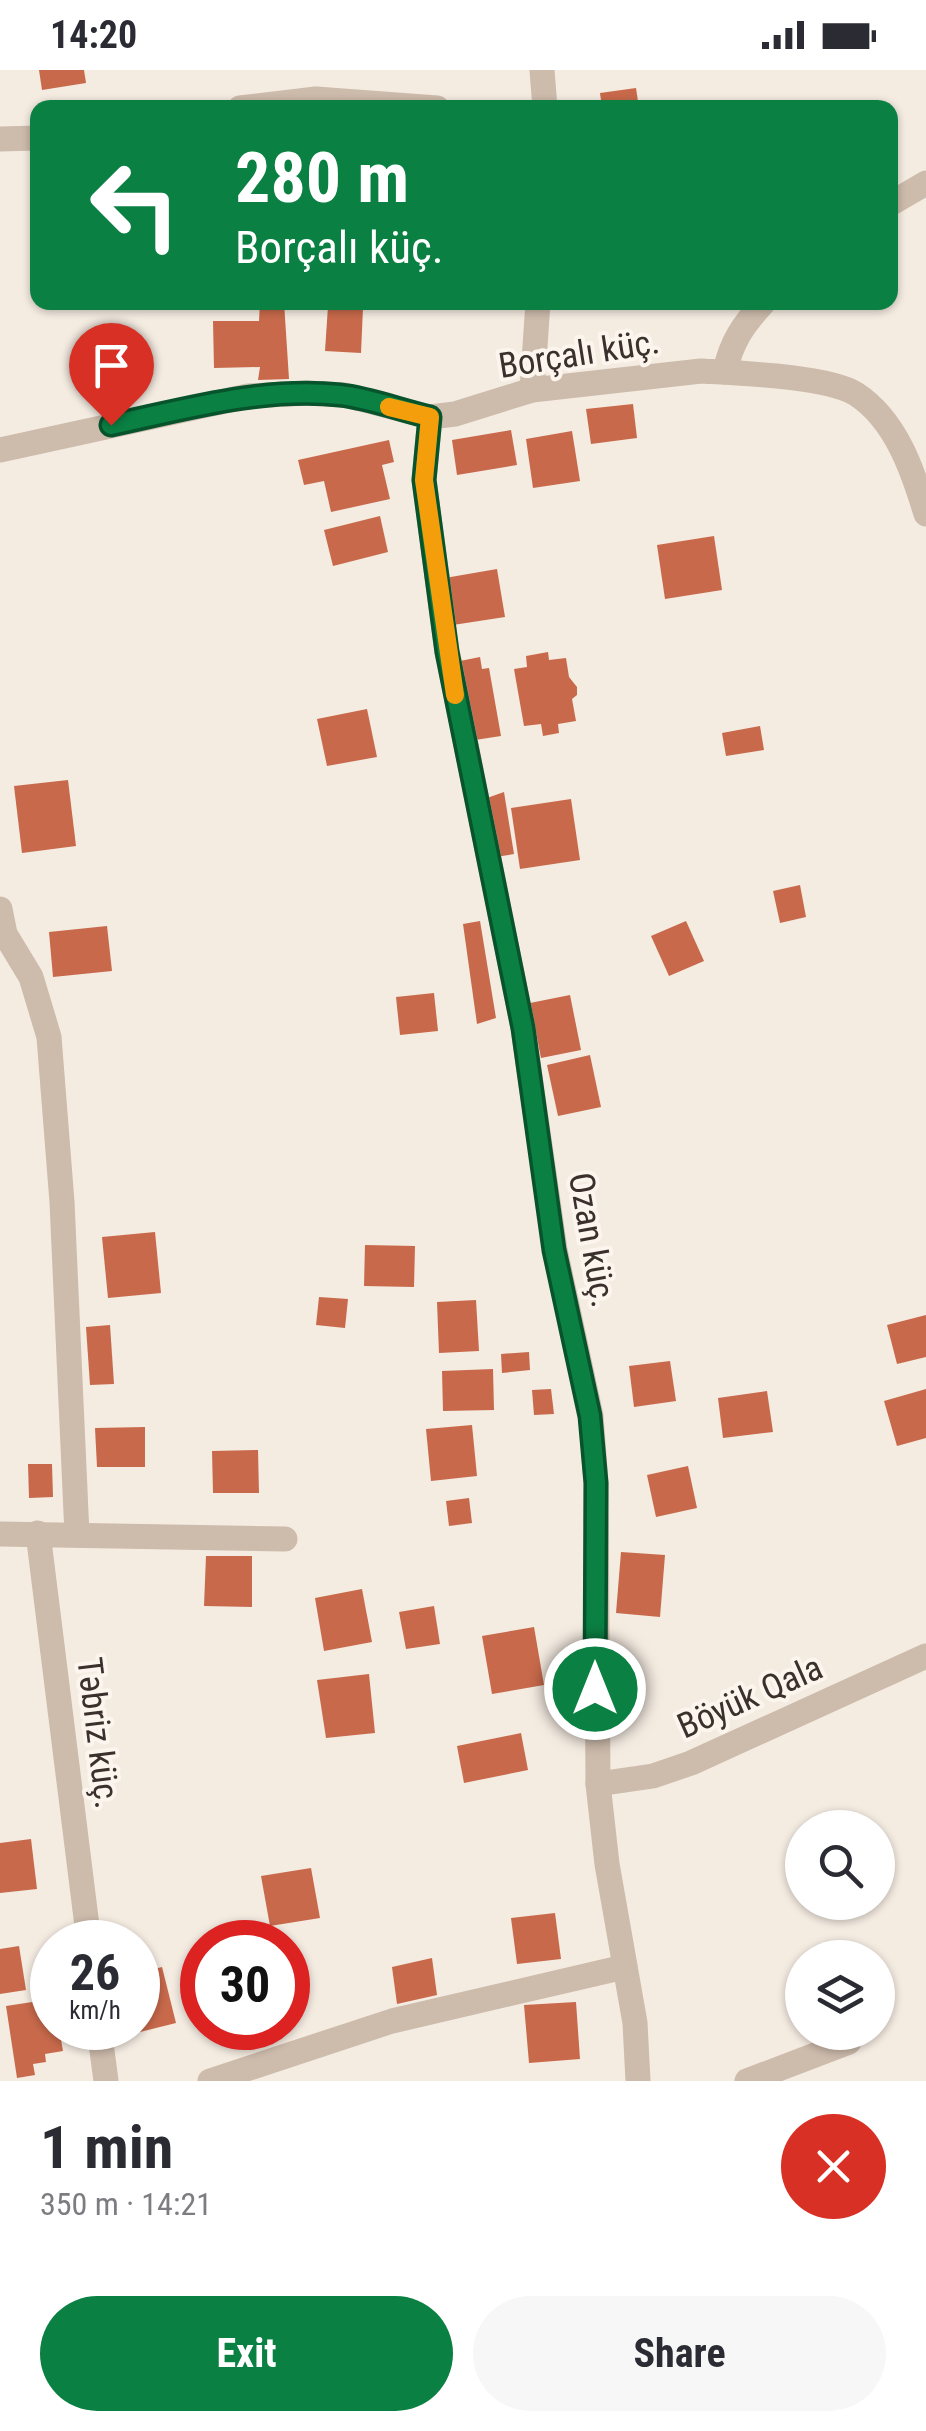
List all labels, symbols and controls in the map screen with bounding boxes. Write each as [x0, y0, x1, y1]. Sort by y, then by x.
text: 14:20 [50, 13, 137, 57]
text: 280 m [235, 137, 409, 219]
icon: left [70, 140, 200, 270]
text: Borçalı küç. [235, 221, 444, 274]
street label: Borçalı küç. [496, 321, 662, 387]
pin [69, 323, 154, 426]
icon: arrive [84, 338, 139, 393]
street label: Ozan küç. [560, 1169, 624, 1311]
position arrow [543, 1637, 647, 1741]
street label: Böyük Qala [671, 1647, 829, 1747]
street label: Təbriz küç. [68, 1655, 128, 1811]
map controls [785, 1810, 895, 2050]
button: search [785, 1810, 895, 1920]
speed limit sign: 30 [180, 1920, 310, 2050]
button: layers [785, 1940, 895, 2050]
text: 26 [70, 1944, 120, 2002]
text: km/h [69, 1996, 121, 2025]
text: 1 min [40, 2112, 173, 2183]
button: close [781, 2114, 886, 2219]
text: 350 m · 14:21 [40, 2185, 212, 2223]
button: Exit [40, 2296, 453, 2411]
button: Share [473, 2296, 886, 2411]

